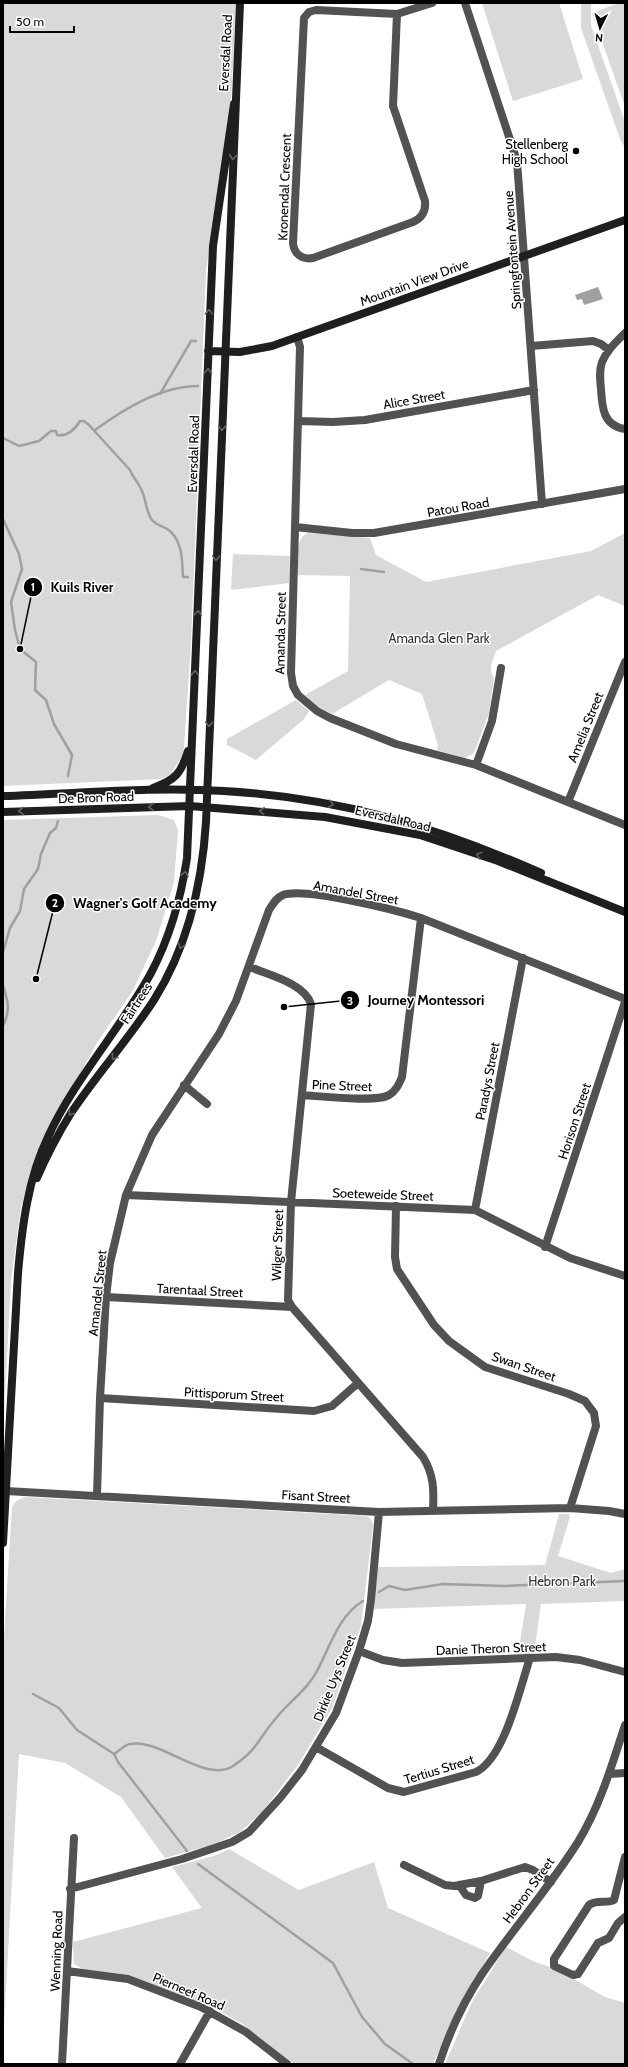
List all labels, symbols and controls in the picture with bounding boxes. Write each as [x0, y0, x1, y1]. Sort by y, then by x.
scale bar [10, 8, 74, 34]
north arrow [580, 8, 620, 48]
text: 50 m [16, 14, 44, 29]
street label: Eversdal Road [215, 14, 235, 92]
text: N [595, 31, 604, 45]
street label: Kronendal Crescent [274, 133, 294, 241]
place label: Stellenberg High School [502, 136, 569, 167]
marker: Stellenberg High School [571, 146, 581, 156]
one-way arrow [229, 153, 238, 160]
street label: Springfontein Avenue [500, 190, 524, 310]
street label: Mountain View Drive [357, 255, 471, 309]
one-way arrow [205, 309, 214, 315]
one-way arrow [204, 368, 212, 374]
street label: Alice Street [382, 386, 447, 412]
street label: Eversdal Road [184, 415, 202, 493]
one-way arrow [217, 425, 226, 431]
street label: Patou Road [426, 494, 490, 520]
one-way arrow [212, 555, 221, 561]
callout: Kuils River [23, 574, 122, 600]
text: Kuils River [51, 578, 114, 596]
text: 1 [31, 579, 35, 594]
street label: Amanda Street [271, 591, 289, 674]
one-way arrow [194, 610, 202, 616]
park label: Amanda Glen Park [388, 630, 490, 646]
one-way arrow [190, 670, 199, 676]
street label: Amelia Street [564, 689, 607, 765]
one-way arrow [205, 721, 214, 727]
street label: De Bron Road [58, 788, 134, 806]
one-way arrow [328, 799, 334, 808]
street label: Eversdal Road [354, 802, 432, 834]
one-way arrow [148, 803, 154, 811]
one-way arrow [259, 806, 265, 815]
one-way arrow [18, 807, 24, 815]
one-way arrow [476, 851, 483, 860]
one-way arrow [180, 871, 189, 877]
street label: Amandel Street [312, 877, 400, 907]
callout: Wagner's Golf Academy [45, 890, 225, 916]
text: Wagner's Golf Academy [73, 894, 217, 912]
text: 2 [52, 895, 58, 910]
one-way arrow [177, 942, 185, 949]
street label: Fairtrees [117, 979, 156, 1027]
callout: Journey Montessori [340, 987, 492, 1013]
text: Journey Montessori [367, 991, 484, 1009]
text: 3 [347, 993, 353, 1008]
street label: Paradys Street [472, 1040, 503, 1121]
one-way arrow [111, 1052, 118, 1059]
street label: Pine Street [312, 1076, 373, 1094]
street label: Horison Street [554, 1080, 594, 1161]
one-way arrow [69, 1109, 76, 1116]
street label: Soeteweide Street [332, 1184, 435, 1204]
street label: Wilger Street [268, 1208, 286, 1281]
street label: Amandel Street [85, 1249, 110, 1337]
street label: Tarentaal Street [156, 1280, 244, 1300]
street label: Swan Street [490, 1348, 559, 1385]
street label: Pittisporum Street [184, 1383, 285, 1405]
street label: Fisant Street [281, 1486, 351, 1506]
park label: Hebron Park [528, 1573, 596, 1589]
street label: Dirkie Uys Street [309, 1632, 359, 1724]
street label: Danie Theron Street [436, 1638, 547, 1658]
street label: Tertius Street [402, 1751, 477, 1787]
street label: Hebron Street [499, 1853, 558, 1926]
street label: Wenning Road [47, 1910, 65, 1992]
street label: Pierneef Road [150, 1969, 228, 2013]

